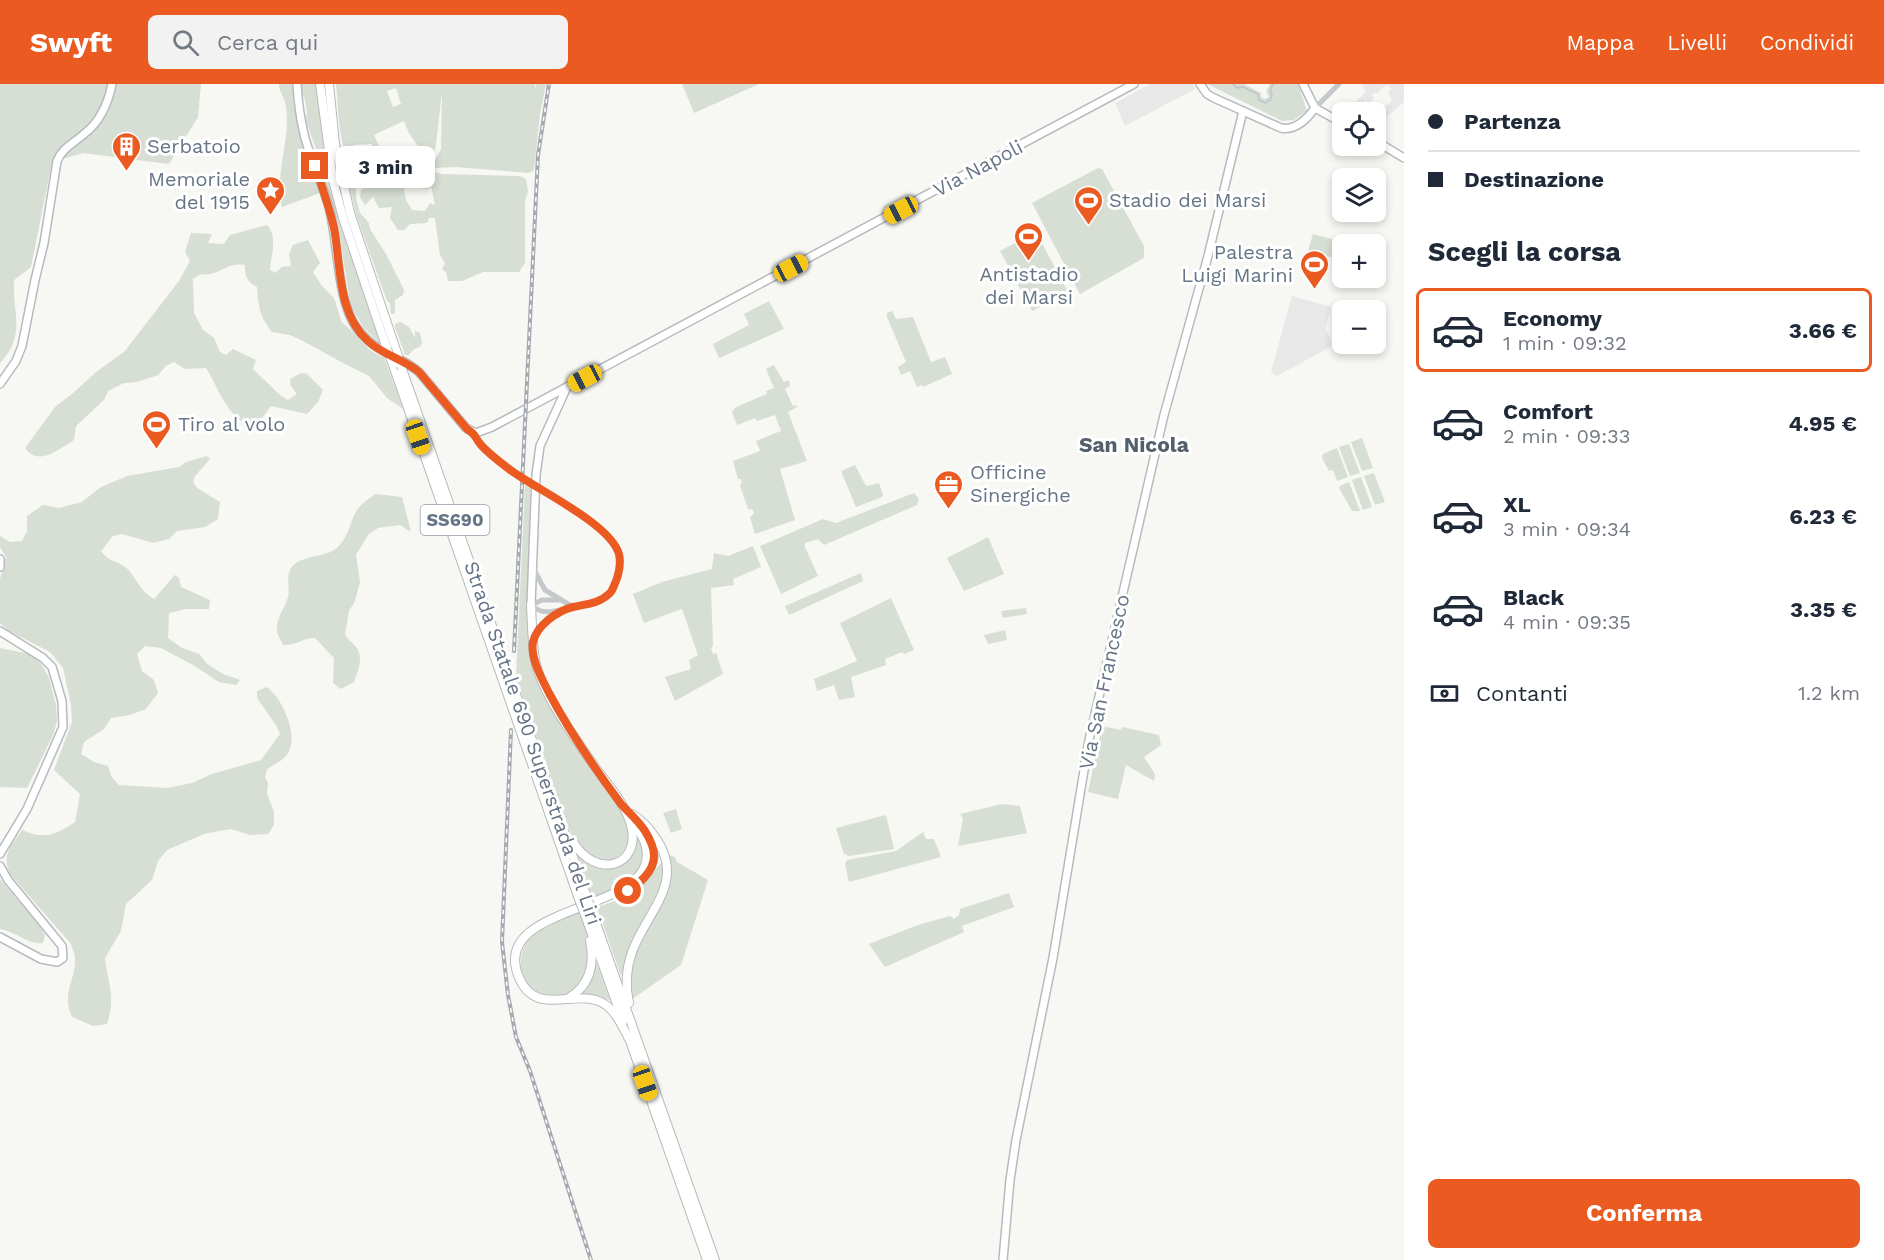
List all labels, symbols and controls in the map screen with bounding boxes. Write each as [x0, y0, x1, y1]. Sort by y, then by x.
search box [148, 15, 568, 69]
text: Swyft [30, 26, 112, 59]
icon: search [169, 26, 202, 59]
text: Cerca qui [217, 30, 318, 55]
text: Mappa [1566, 30, 1634, 55]
text: Livelli [1667, 30, 1727, 55]
text: Condividi [1760, 30, 1854, 55]
map controls [1332, 102, 1386, 354]
button: locate [1332, 102, 1386, 156]
text: Partenza [1464, 109, 1561, 134]
building icon: Serbatoio [110, 130, 142, 172]
place label: Serbatoio [147, 134, 241, 158]
street label: Via Napoli [929, 134, 1027, 202]
callout: 3 min [336, 145, 435, 187]
route end [301, 152, 328, 179]
text: 3 min [358, 155, 413, 179]
place label: Memoriale del 1915 [148, 167, 250, 214]
text: Destinazione [1464, 167, 1604, 192]
button: layers [1332, 168, 1386, 222]
place icon: Memoriale del 1915 [255, 174, 287, 216]
sports icon: Stadio dei Marsi [1072, 184, 1104, 226]
place label: Stadio dei Marsi [1109, 188, 1266, 212]
car [881, 194, 921, 226]
sports icon: Antistadio dei Marsi [1013, 220, 1045, 262]
button: + [1332, 234, 1386, 288]
text: Scegli la corsa [1428, 236, 1621, 268]
place label: Palestra Luigi Marini [1181, 240, 1293, 287]
sports icon: Palestra Luigi Marini [1298, 248, 1330, 290]
car [771, 252, 811, 284]
place label: Antistadio dei Marsi [979, 262, 1079, 309]
button: − [1332, 300, 1386, 354]
icon: car [1431, 303, 1485, 357]
text: Economy [1503, 306, 1602, 331]
text: 3.66 € [1789, 318, 1857, 343]
text: 1 min · 09:32 [1503, 331, 1627, 355]
car [565, 362, 605, 394]
icon: car [1431, 396, 1485, 450]
text: Comfort [1503, 399, 1593, 424]
sports icon: Tiro al volo [141, 408, 173, 450]
text: 4.95 € [1789, 411, 1857, 436]
place label: Tiro al volo [178, 412, 285, 436]
car [404, 417, 432, 457]
text: 2 min · 09:33 [1503, 424, 1630, 448]
district label: San Nicola [1079, 432, 1190, 457]
place label: Officine Sinergiche [970, 460, 1071, 507]
office icon: Officine Sinergiche [933, 468, 965, 510]
icon: car [1431, 489, 1485, 543]
text: XL [1503, 492, 1531, 517]
text: 6.23 € [1789, 504, 1857, 529]
road number: SS690 [420, 505, 490, 535]
text: 3 min · 09:34 [1503, 517, 1631, 541]
street label: Strada Statale 690 Superstrada del Liri [459, 558, 607, 928]
icon: car [1431, 582, 1485, 636]
text: Black [1503, 585, 1564, 610]
street label: Via San Francesco [1074, 592, 1134, 772]
text: 3.35 € [1790, 597, 1857, 622]
text: 4 min · 09:35 [1503, 610, 1631, 634]
icon: cash [1428, 677, 1461, 710]
text: Contanti [1476, 681, 1568, 706]
text: 1.2 km [1798, 681, 1860, 705]
route start [614, 877, 641, 904]
car [631, 1063, 659, 1103]
button: Conferma [1428, 1179, 1860, 1248]

